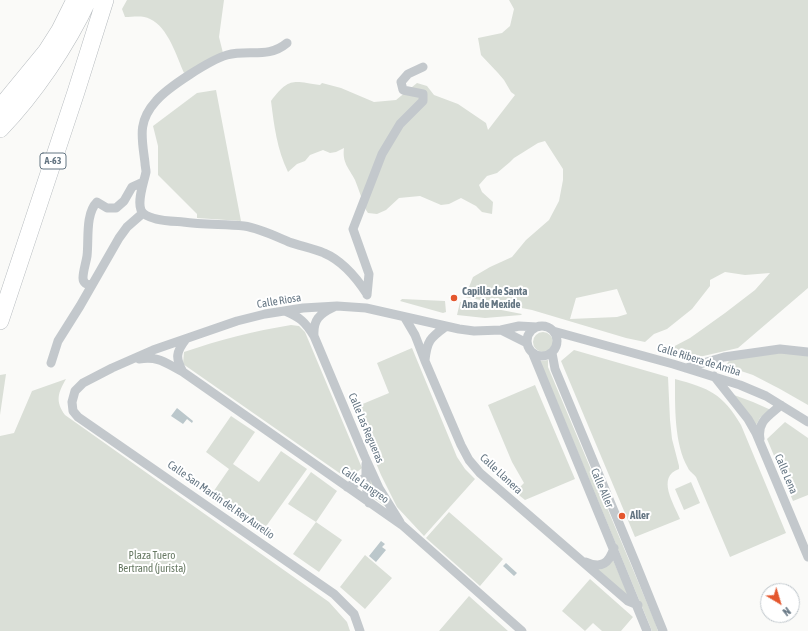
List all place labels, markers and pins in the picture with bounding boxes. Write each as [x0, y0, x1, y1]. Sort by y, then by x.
place label: Capilla de Santa Ana de Mexide [462, 285, 527, 311]
marker: Capilla de Santa Ana de Mexide [449, 293, 459, 303]
place label: Aller [630, 509, 649, 523]
marker: Aller [617, 511, 627, 521]

